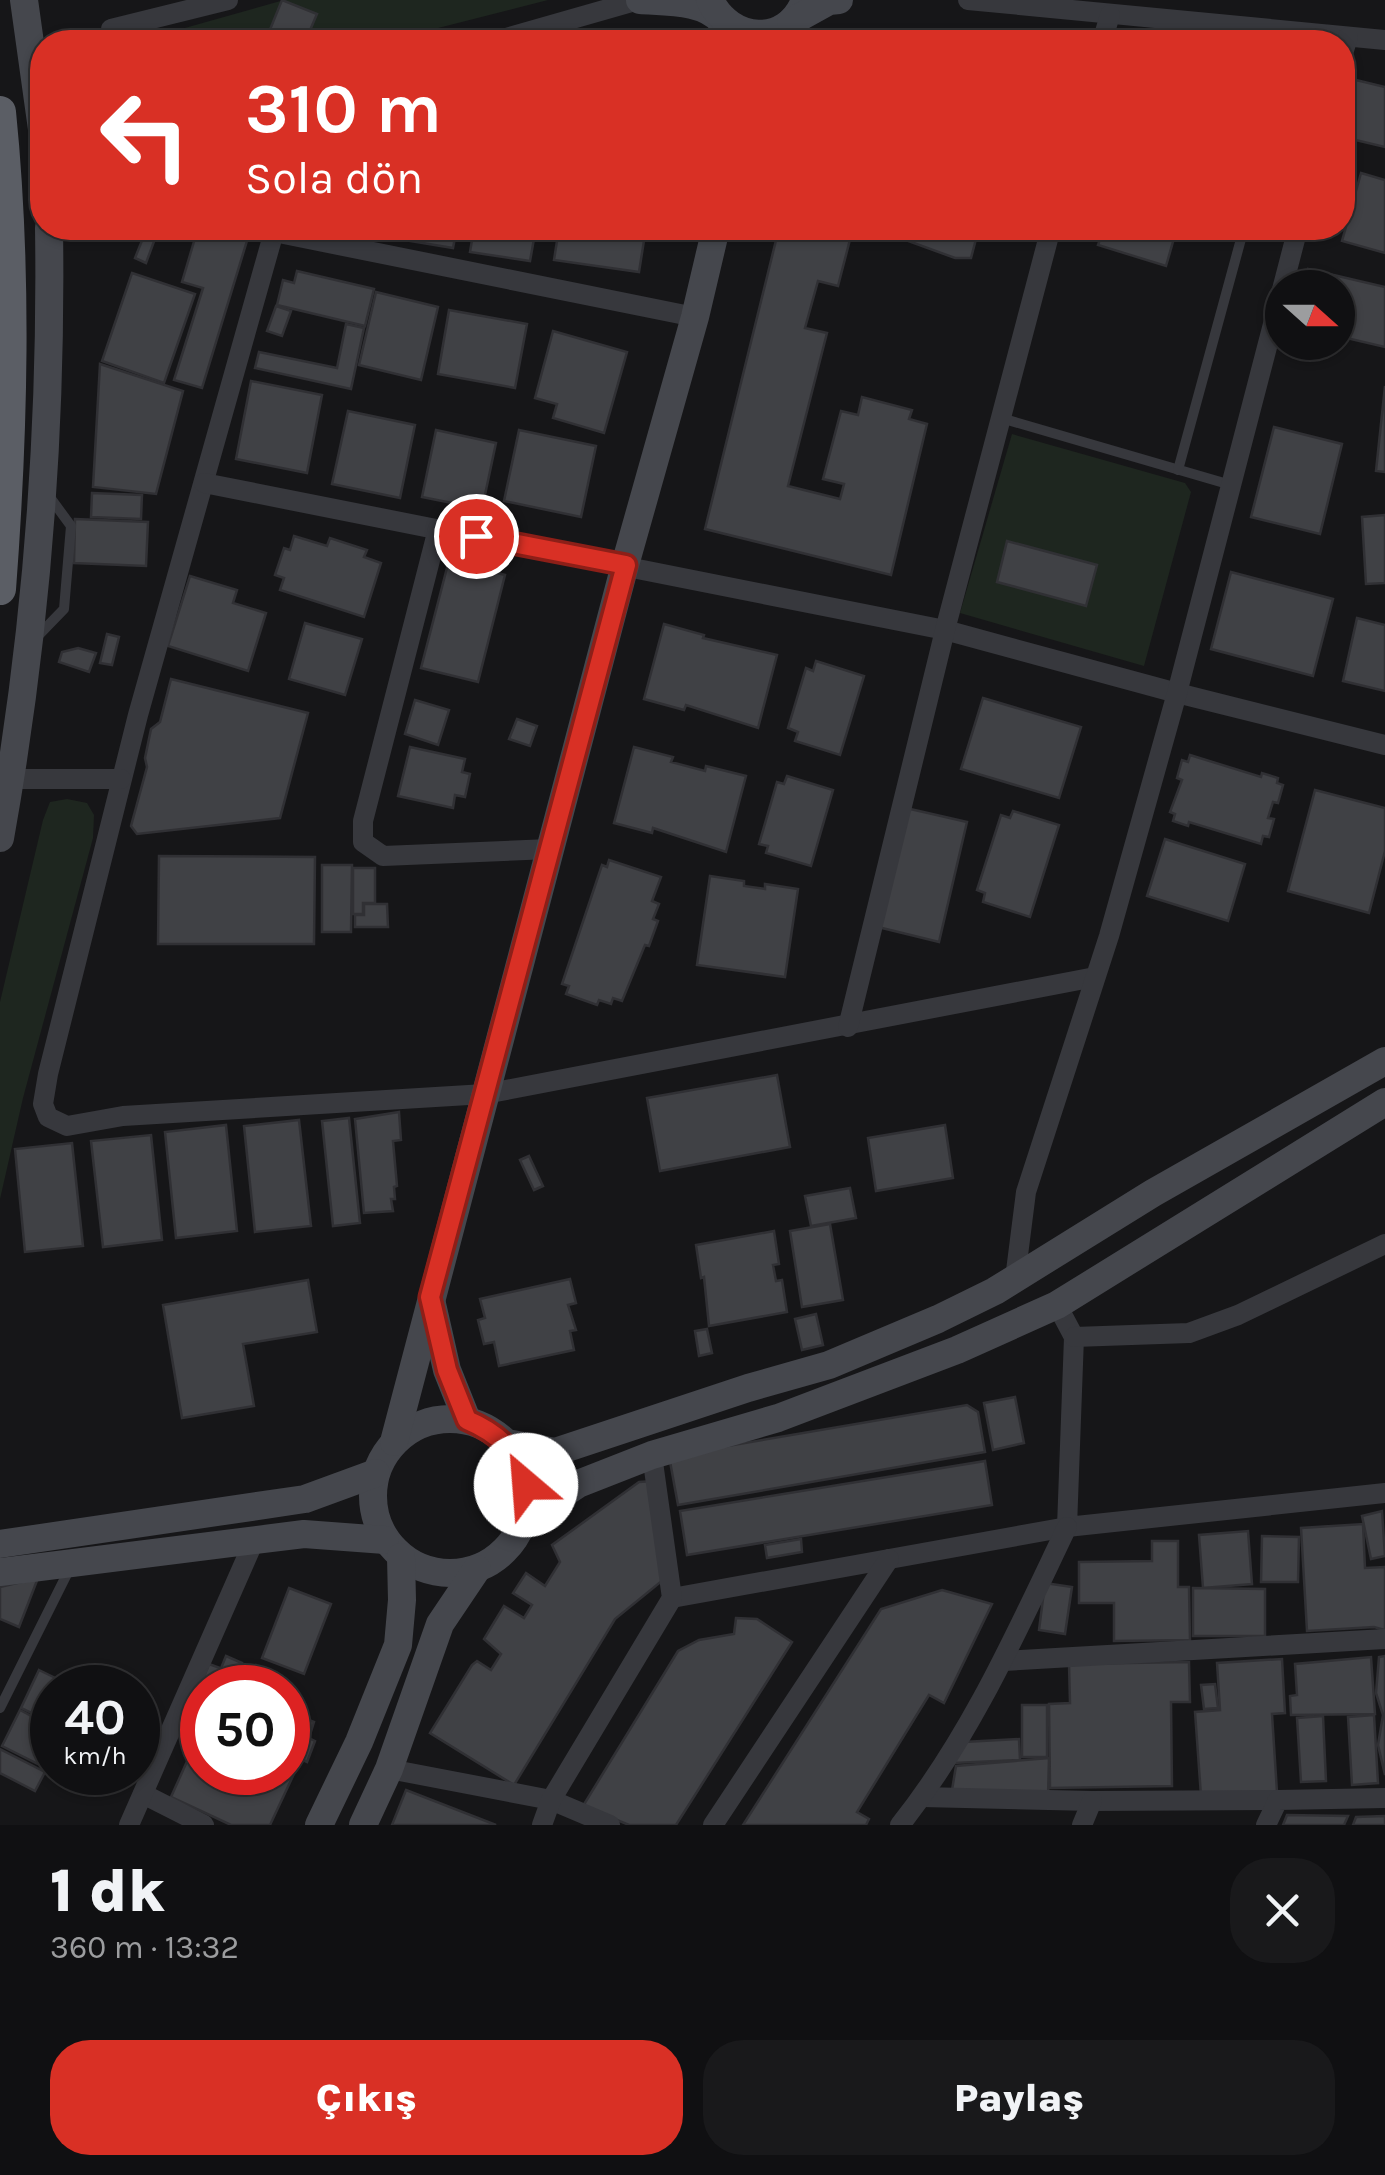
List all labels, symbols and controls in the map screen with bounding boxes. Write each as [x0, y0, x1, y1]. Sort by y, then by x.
text: 310 m [245, 68, 442, 150]
icon: left [80, 70, 210, 200]
text: Sola dön [245, 152, 423, 204]
north arrow [1265, 270, 1355, 360]
map controls [1265, 270, 1355, 360]
pin [434, 494, 519, 579]
icon: arrive [449, 509, 504, 564]
position arrow [474, 1433, 578, 1537]
speed limit sign: 50 [180, 1665, 310, 1795]
text: 40 [64, 1688, 126, 1747]
text: km/h [63, 1741, 127, 1770]
text: 1 dk [50, 1856, 165, 1926]
button: close [1230, 1858, 1335, 1963]
text: 360 m · 13:32 [50, 1929, 239, 1966]
button: Çıkış [50, 2040, 683, 2155]
button: Paylaş [703, 2040, 1335, 2155]

